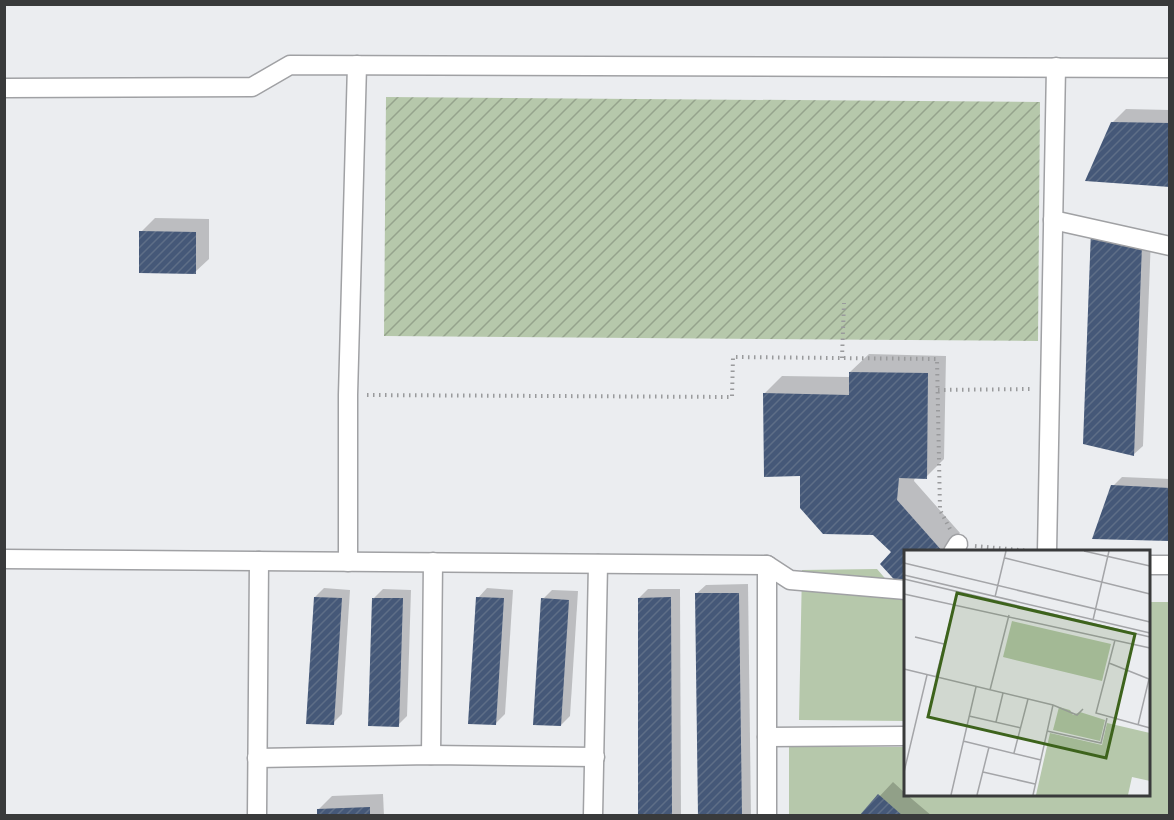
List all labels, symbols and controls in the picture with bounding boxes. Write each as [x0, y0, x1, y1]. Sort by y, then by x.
inset map [904, 550, 1150, 796]

